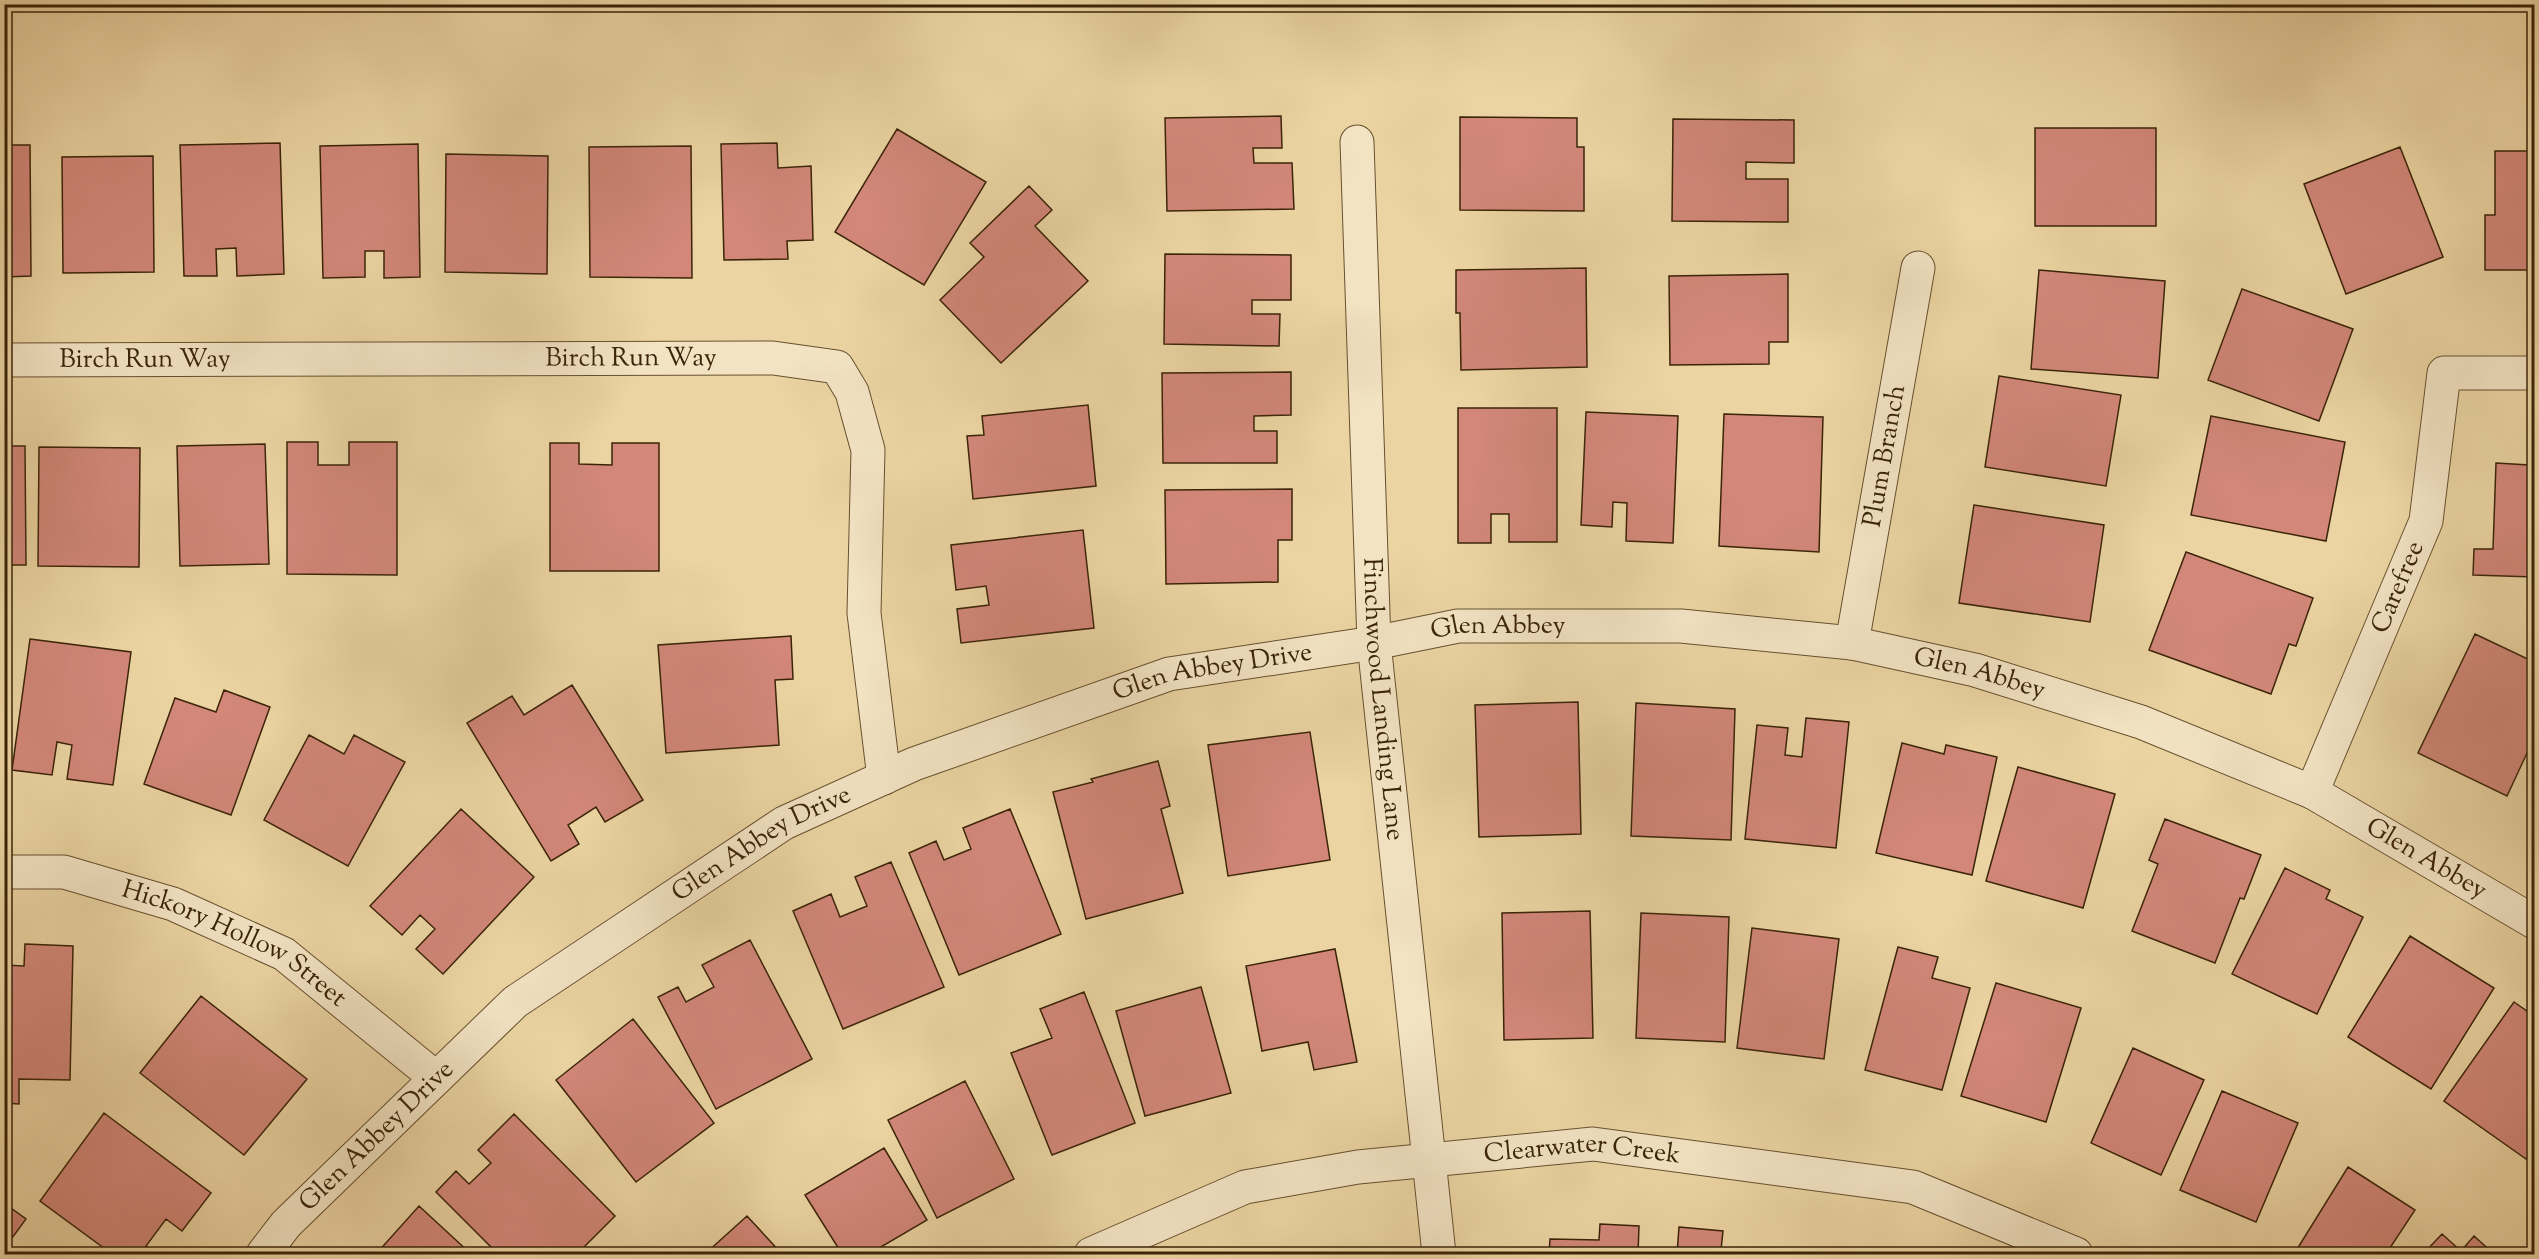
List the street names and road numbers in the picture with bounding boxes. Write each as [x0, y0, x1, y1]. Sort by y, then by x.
street label: Birch Run Way [545, 340, 717, 377]
street label: Birch Run Way [59, 341, 231, 378]
street label: Plum Branch [1854, 382, 1916, 530]
street label: Carefree [2362, 535, 2434, 639]
street label: Finchwood Landing Lane [1353, 557, 1413, 842]
street label: Glen Abbey [1427, 608, 1566, 650]
street label: Glen Abbey Drive [1108, 634, 1315, 711]
street label: Glen Abbey [1910, 639, 2050, 709]
street label: Glen Abbey Drive [664, 776, 857, 911]
street label: Glen Abbey [2359, 809, 2494, 909]
street label: Hickory Hollow Street [117, 871, 354, 1016]
street label: Glen Abbey Drive [291, 1052, 462, 1220]
street label: Clearwater Creek [1482, 1125, 1683, 1174]

